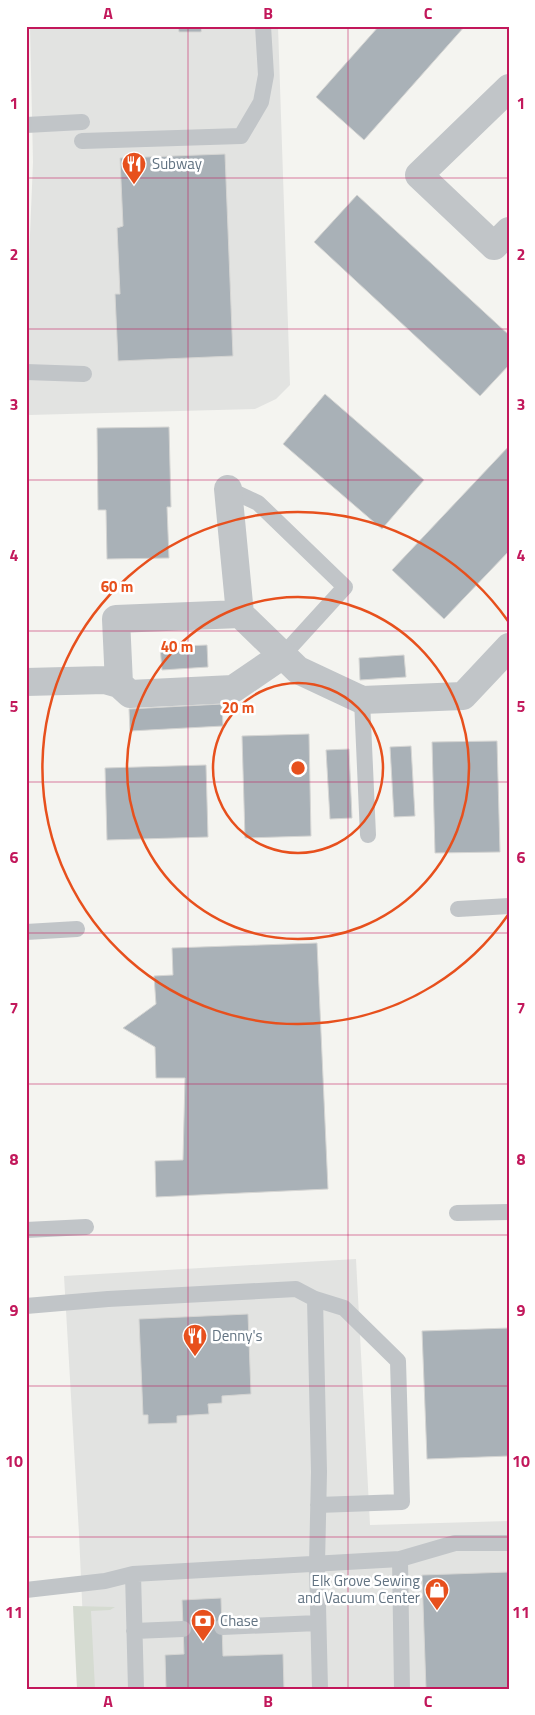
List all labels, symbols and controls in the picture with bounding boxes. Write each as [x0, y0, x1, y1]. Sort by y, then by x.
text: A [103, 1, 113, 25]
text: B [263, 1, 273, 25]
text: C [424, 1, 433, 25]
text: 1 [10, 91, 18, 115]
text: 1 [517, 91, 525, 115]
restaurant icon: Subway [121, 151, 147, 185]
place label: Subway [152, 152, 202, 175]
text: 2 [10, 242, 18, 266]
text: 2 [517, 242, 525, 266]
text: 3 [10, 392, 18, 416]
text: 3 [517, 392, 525, 416]
text: 4 [10, 543, 19, 567]
text: 4 [517, 543, 526, 567]
text: 60 m [101, 575, 133, 598]
text: 40 m [161, 635, 193, 658]
text: 5 [10, 694, 19, 718]
text: 5 [517, 694, 526, 718]
text: 20 m [222, 696, 254, 719]
centre of rings [289, 759, 307, 777]
text: 6 [10, 845, 19, 869]
text: 6 [517, 845, 526, 869]
text: 7 [10, 996, 18, 1020]
text: 7 [517, 996, 525, 1020]
text: 8 [10, 1147, 19, 1171]
text: 8 [517, 1147, 526, 1171]
text: 9 [10, 1298, 19, 1322]
text: 9 [517, 1298, 526, 1322]
restaurant icon: Denny's [182, 1323, 208, 1357]
place label: Denny's [212, 1324, 263, 1347]
text: 10 [5, 1449, 23, 1473]
text: 10 [512, 1449, 530, 1473]
place label: Elk Grove Sewing and Vacuum Center [297, 1569, 420, 1609]
shop icon: Elk Grove Sewing and Vacuum Center [424, 1577, 450, 1611]
text: 11 [5, 1600, 23, 1624]
text: 11 [512, 1600, 530, 1624]
bank icon: Chase [190, 1608, 216, 1642]
place label: Chase [220, 1609, 258, 1632]
text: A [103, 1689, 113, 1713]
text: B [263, 1689, 273, 1713]
text: C [424, 1689, 433, 1713]

